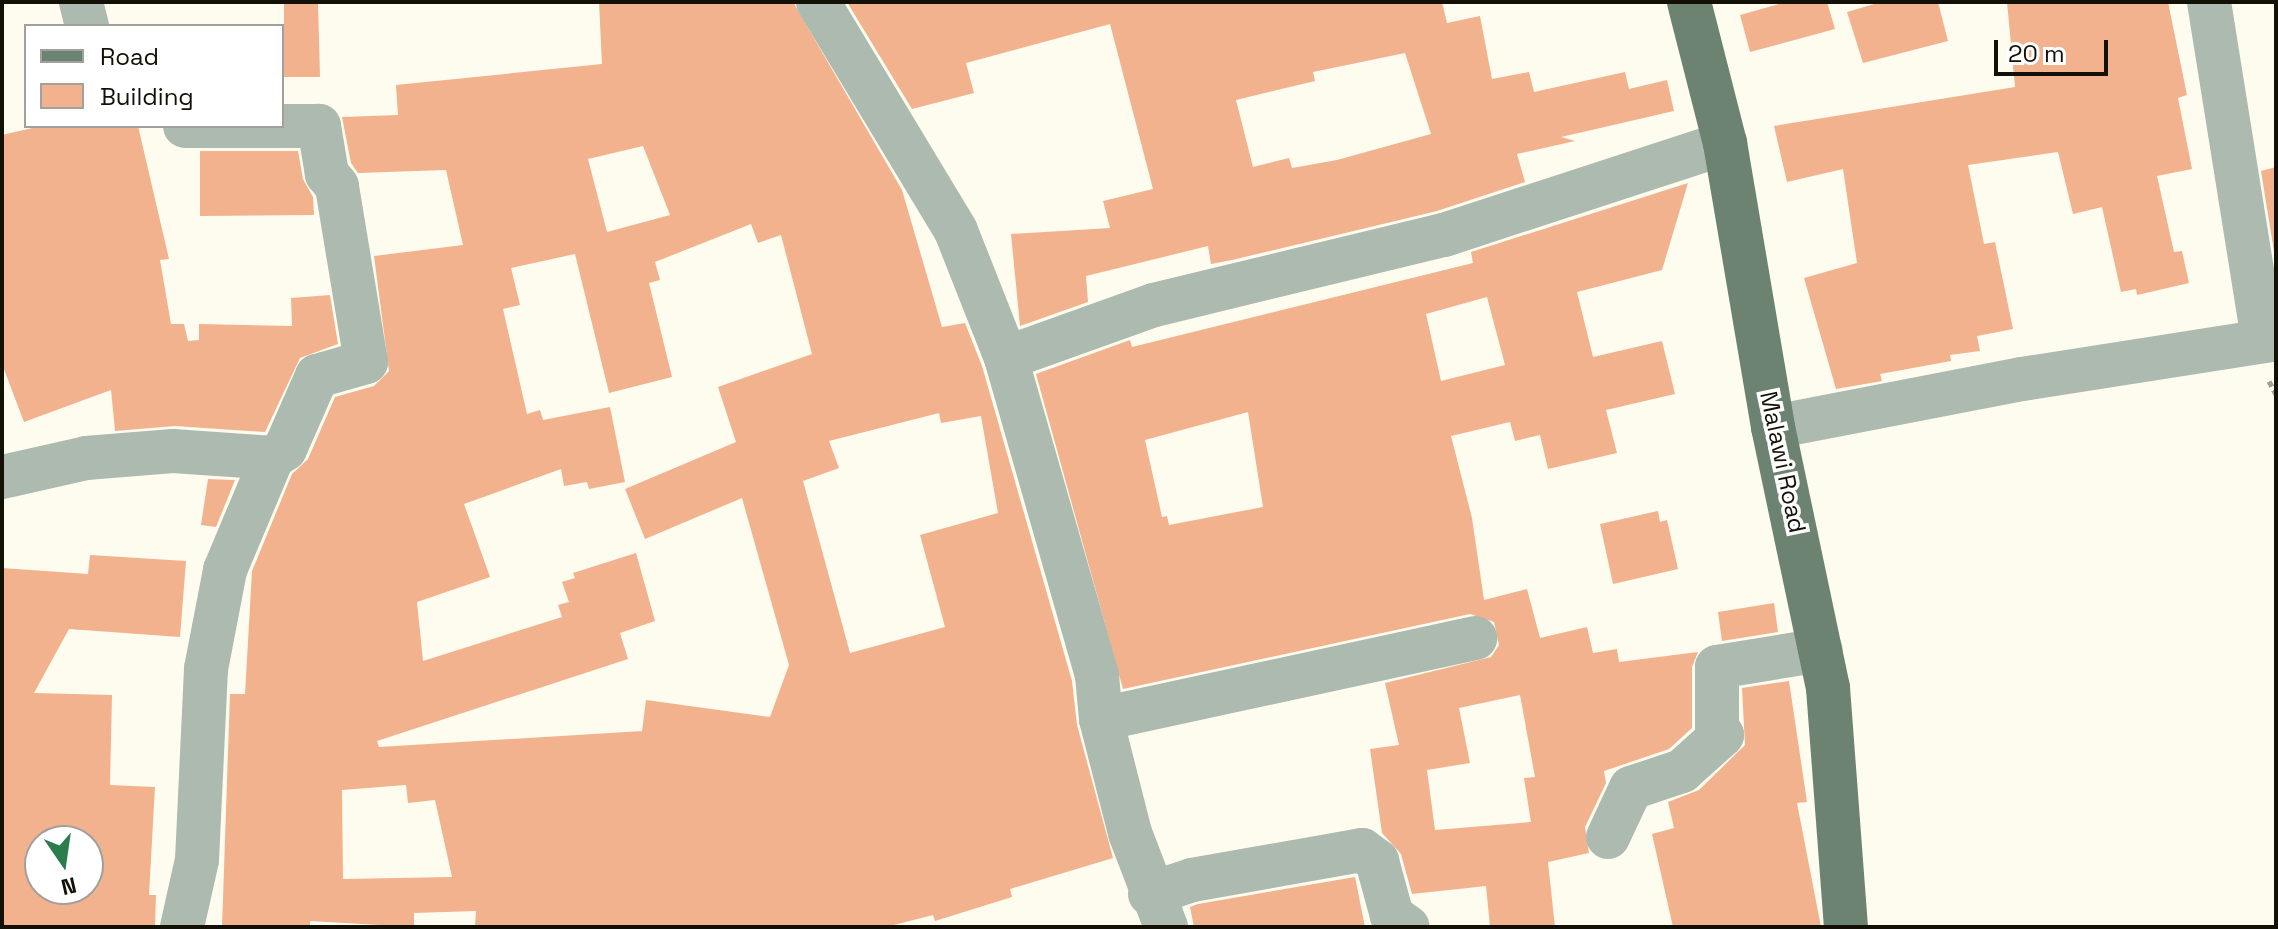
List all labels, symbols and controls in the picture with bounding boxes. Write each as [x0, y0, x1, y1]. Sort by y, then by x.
legend [24, 24, 284, 128]
scale bar [1998, 24, 2112, 74]
text: 20 m [2008, 38, 2065, 69]
text: Road [100, 41, 159, 72]
text: Building [100, 81, 194, 112]
street label: Malawi Road [1754, 388, 1812, 536]
north arrow [24, 825, 104, 905]
text: N [59, 871, 79, 902]

